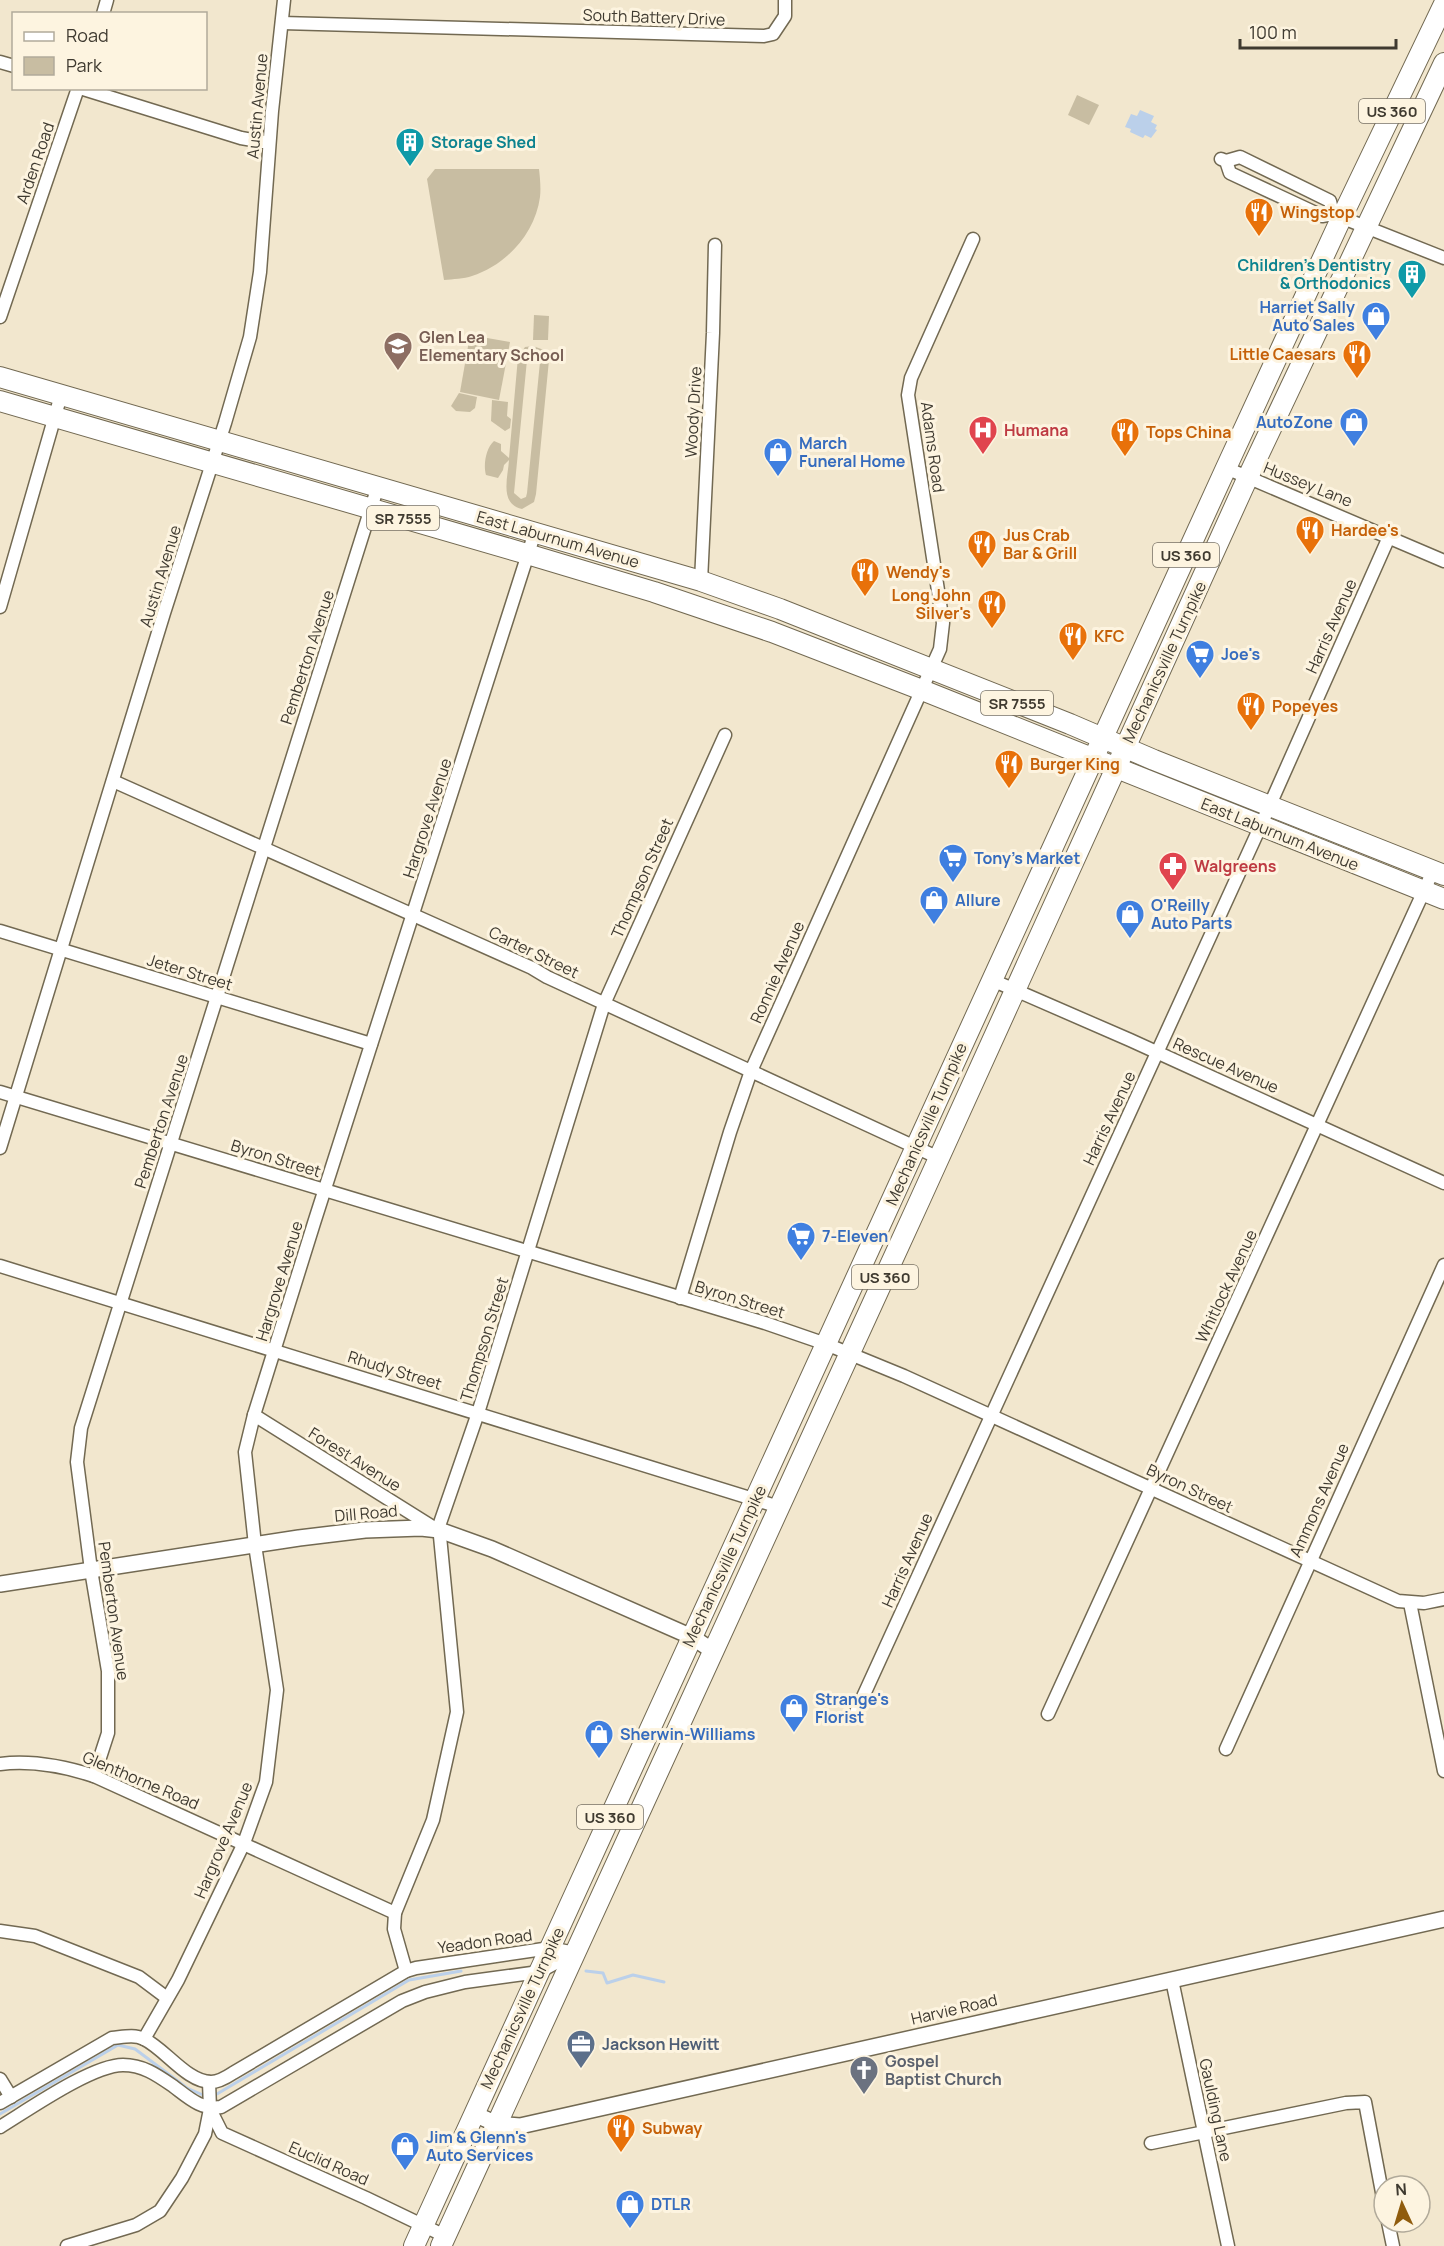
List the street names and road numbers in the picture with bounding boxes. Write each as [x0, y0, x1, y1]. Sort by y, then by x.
street label: South Battery Drive [582, 4, 726, 30]
street label: Austin Avenue [241, 52, 273, 160]
road number: US 360 [1359, 99, 1425, 123]
street label: Arden Road [11, 119, 59, 207]
street label: Woody Drive [680, 366, 706, 458]
street label: Adams Road [916, 400, 950, 494]
street label: Hussey Lane [1260, 456, 1356, 512]
street label: East Laburnum Avenue [474, 505, 642, 573]
road number: SR 7555 [367, 506, 439, 530]
street label: Austin Avenue [134, 522, 186, 630]
road number: US 360 [1153, 543, 1219, 567]
street label: Harris Avenue [1300, 575, 1362, 677]
street label: Mechanicsville Turnpike [1117, 578, 1211, 746]
street label: Pemberton Avenue [275, 587, 339, 727]
road number: SR 7555 [981, 691, 1053, 715]
street label: Hargrove Avenue [397, 755, 457, 881]
street label: East Laburnum Avenue [1198, 792, 1362, 876]
street label: Thompson Street [606, 815, 678, 941]
street label: Ronnie Avenue [745, 917, 809, 1027]
street label: Carter Street [485, 921, 583, 983]
street label: Jeter Street [145, 949, 235, 995]
street label: Rescue Avenue [1170, 1032, 1282, 1098]
street label: Mechanicsville Turnpike [880, 1039, 972, 1209]
street label: Pemberton Avenue [129, 1051, 193, 1191]
street label: Harris Avenue [1078, 1067, 1140, 1169]
street label: Byron Street [228, 1134, 324, 1182]
street label: Hargrove Avenue [250, 1218, 308, 1344]
street label: Whitlock Avenue [1190, 1226, 1262, 1346]
road number: US 360 [852, 1265, 918, 1289]
street label: Thompson Street [455, 1274, 513, 1404]
street label: Byron Street [692, 1275, 788, 1323]
street label: Rhudy Street [345, 1345, 445, 1395]
street label: Forest Avenue [305, 1422, 405, 1496]
street label: Ammons Avenue [1284, 1440, 1354, 1560]
street label: Byron Street [1143, 1458, 1237, 1518]
street label: Mechanicsville Turnpike [677, 1482, 771, 1650]
street label: Dill Road [334, 1499, 398, 1527]
street label: Harris Avenue [876, 1509, 938, 1611]
street label: Pemberton Avenue [93, 1540, 135, 1682]
street label: Glenthorne Road [79, 1746, 203, 1814]
street label: Hargrove Avenue [189, 1778, 257, 1902]
road number: US 360 [577, 1805, 643, 1829]
street label: Yeadon Road [436, 1923, 534, 1959]
street label: Mechanicsville Turnpike [475, 1924, 569, 2092]
street label: Harvie Road [909, 1988, 999, 2030]
street label: Gaulding Lane [1194, 2057, 1238, 2163]
street label: Euclid Road [286, 2136, 372, 2190]

